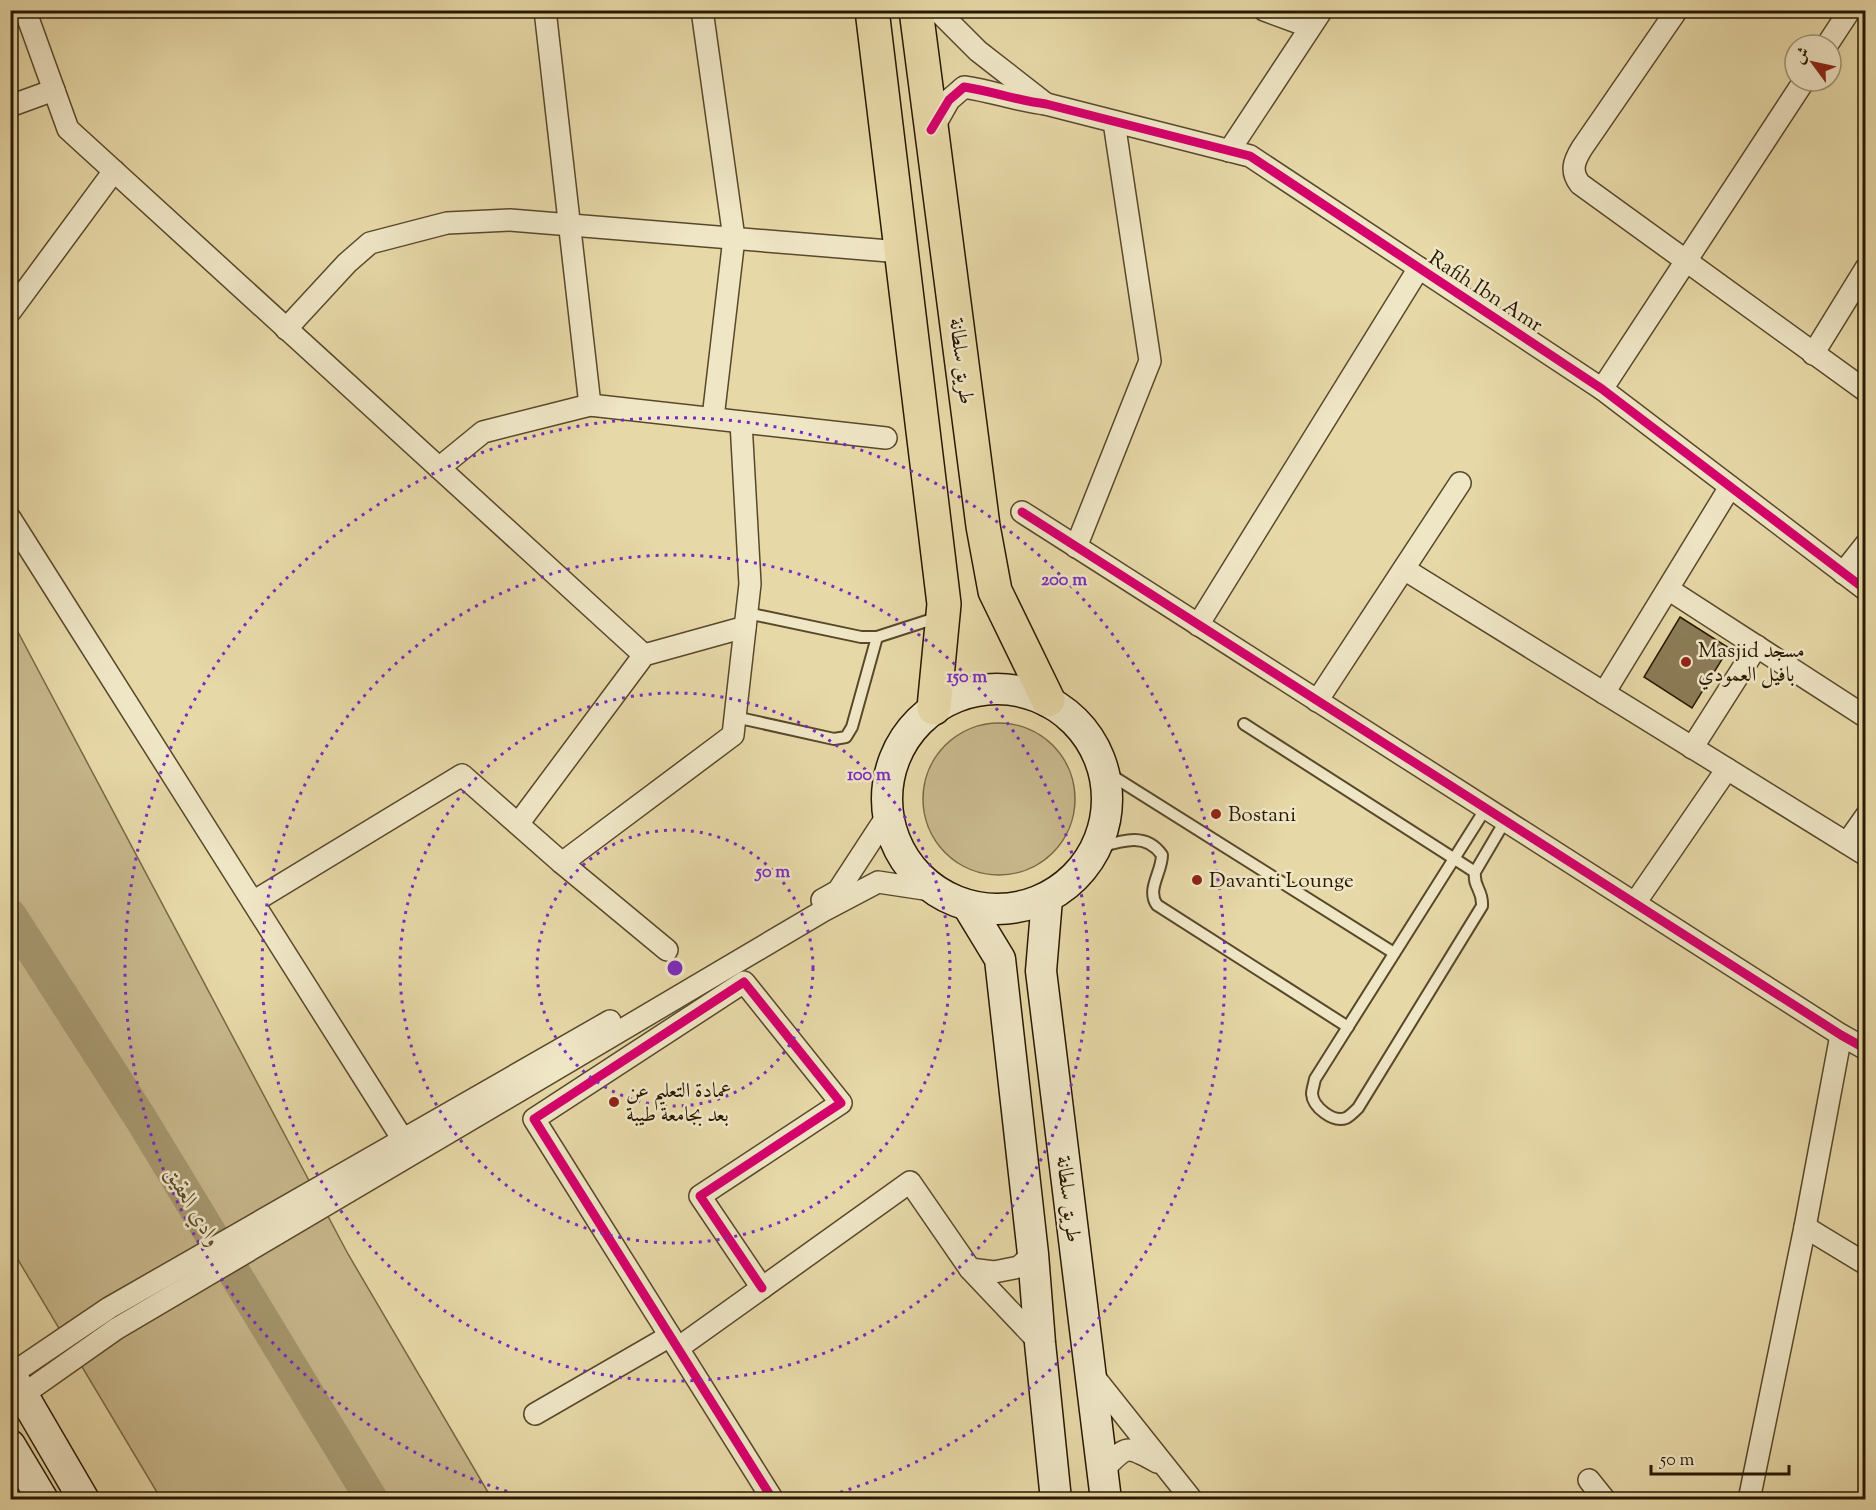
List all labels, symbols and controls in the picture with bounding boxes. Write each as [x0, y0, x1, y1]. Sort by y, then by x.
north arrow [1783, 33, 1843, 93]
text: ش [1789, 43, 1816, 69]
street label: Rafih Ibn Amr [1422, 245, 1548, 341]
street label: طريق سلطانة [940, 316, 980, 406]
text: 200 m [1041, 568, 1087, 594]
place label: Masjid مسجد بافيل العمودي [1698, 637, 1805, 691]
marker: Masjid مسجد بافيل العمودي [1679, 655, 1693, 669]
text: 150 m [947, 665, 987, 691]
text: 100 m [847, 763, 891, 789]
place label: Bostani [1228, 801, 1296, 831]
marker: Bostani [1209, 807, 1223, 821]
text: 50 m [754, 860, 790, 886]
place label: Davanti Lounge [1209, 867, 1354, 897]
marker: Davanti Lounge [1190, 873, 1204, 887]
centre of rings [665, 958, 685, 978]
place label: عمادة التعليم عن بعد بجامعة طيبة [626, 1077, 732, 1131]
marker: عمادة التعليم عن بعد بجامعة طيبة [607, 1095, 621, 1109]
street label: طريق سلطانة [1047, 1154, 1087, 1244]
water label: وادي العقيق [155, 1161, 228, 1254]
scale bar [1651, 1438, 1789, 1476]
text: 50 m [1659, 1448, 1695, 1474]

